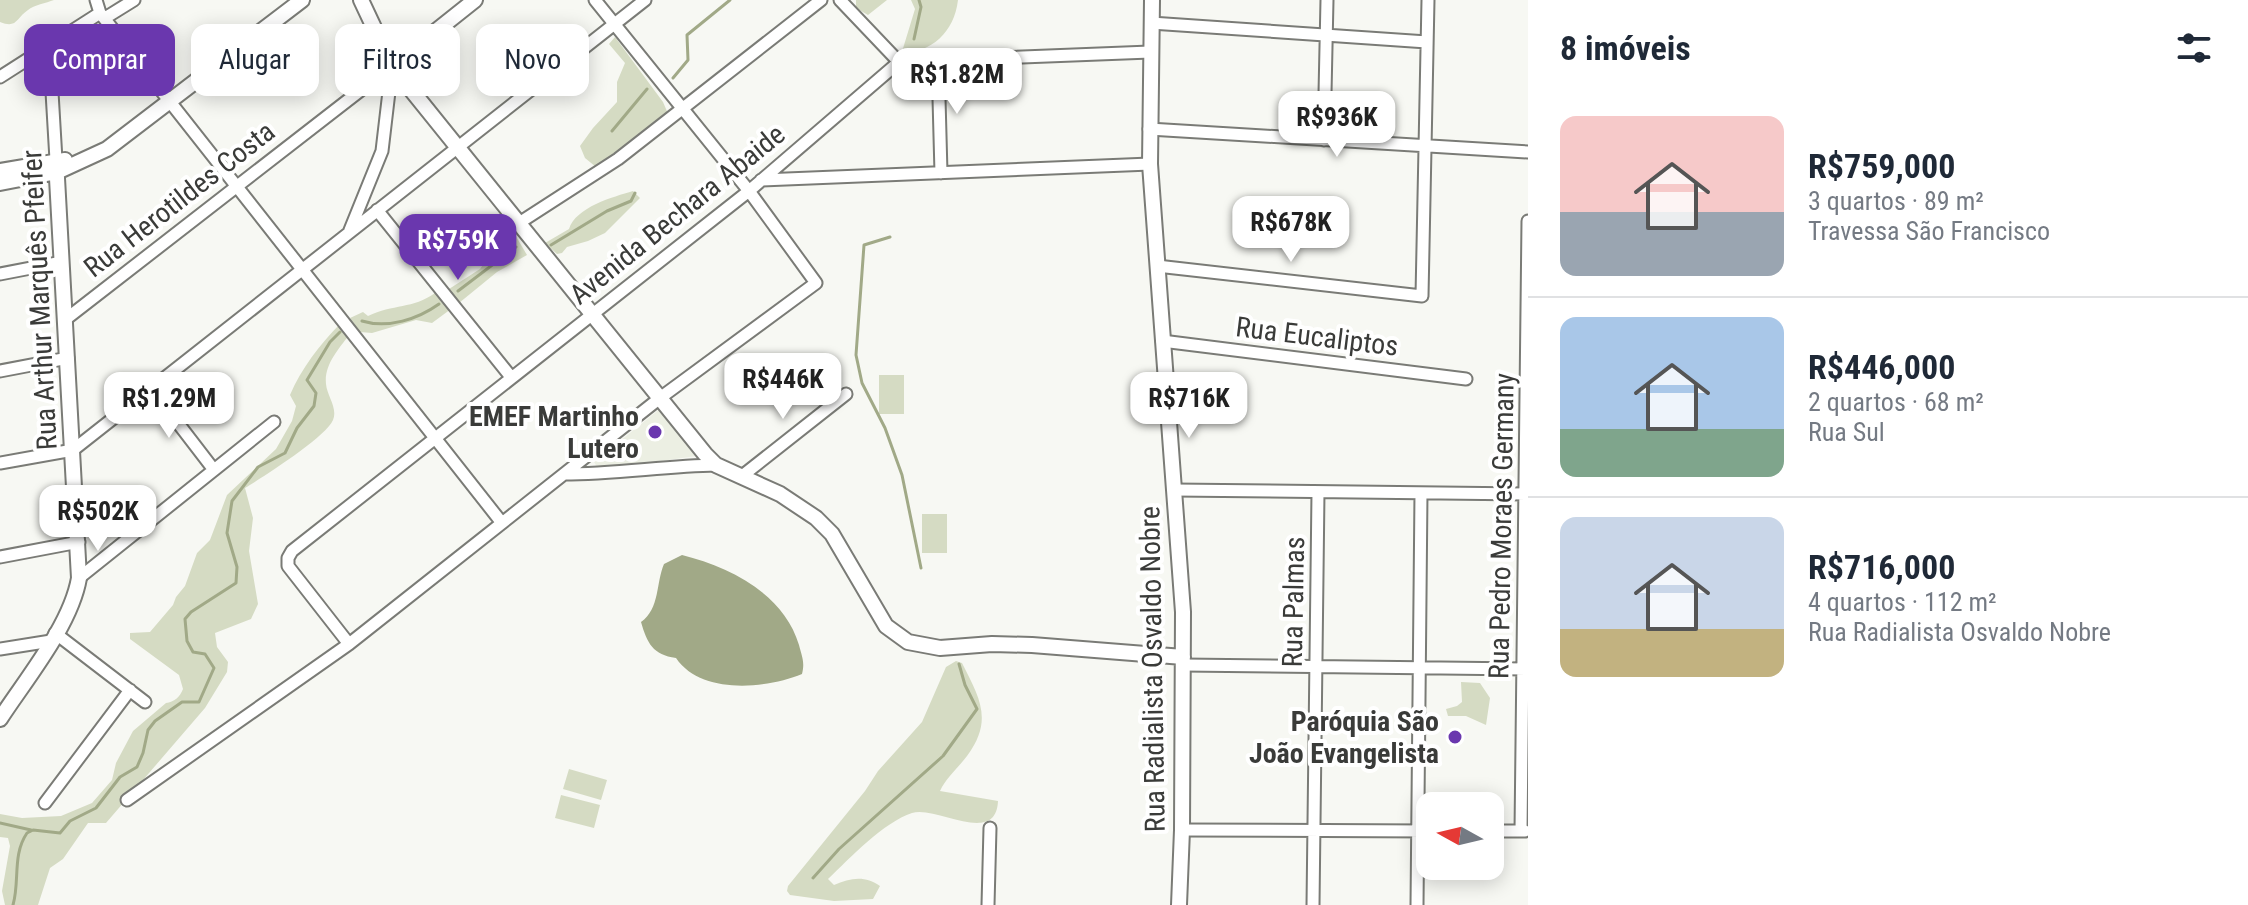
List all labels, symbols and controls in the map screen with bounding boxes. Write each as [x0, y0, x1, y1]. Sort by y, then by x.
chip: Comprar [24, 24, 175, 96]
chip: Alugar [191, 24, 319, 96]
chip: Filtros [335, 24, 460, 96]
chip: Novo [476, 24, 589, 96]
icon: filters [2172, 26, 2216, 70]
text: 8 imóveis [1560, 28, 1691, 68]
pin: R$1.82M [883, 48, 1031, 116]
text: R$1.82M [910, 59, 1004, 89]
pin: R$936K [1272, 91, 1402, 159]
text: R$936K [1296, 102, 1378, 132]
street label: Rua Herotildes Costa [77, 115, 281, 284]
street label: Avenida Bechara Abaide [563, 118, 791, 311]
text: R$759,000 [1808, 146, 1955, 186]
icon: home [1624, 148, 1720, 244]
street label: Rua Arthur Marquês Pfeifer [15, 149, 64, 451]
text: 3 quartos · 89 m² [1808, 186, 1984, 216]
pin: R$678K [1226, 196, 1356, 264]
text: R$678K [1250, 207, 1332, 237]
pin: R$759K [393, 214, 523, 282]
text: Travessa São Francisco [1808, 216, 2050, 246]
text: R$759K [417, 225, 499, 255]
street label: Rua Eucaliptos [1234, 310, 1400, 363]
text: R$446,000 [1808, 347, 1955, 387]
icon: home [1624, 349, 1720, 445]
pin: R$446K [718, 353, 848, 421]
text: R$446K [742, 364, 824, 394]
pin: R$1.29M [95, 372, 243, 440]
pin: R$716K [1124, 372, 1254, 440]
street label: Rua Pedro Moraes Germany [1482, 372, 1521, 679]
text: R$1.29M [122, 383, 216, 413]
text: R$716K [1148, 383, 1230, 413]
text: 2 quartos · 68 m² [1808, 387, 1984, 417]
place label: EMEF Martinho Lutero [469, 400, 639, 465]
text: Rua Sul [1808, 417, 1885, 447]
marker: EMEF Martinho Lutero [646, 423, 664, 441]
pin: R$502K [33, 485, 163, 553]
text: R$502K [57, 496, 139, 526]
street label: Rua Radialista Osvaldo Nobre [1133, 506, 1172, 832]
street label: Rua Palmas [1276, 536, 1311, 668]
text: R$716,000 [1808, 547, 1955, 587]
icon: home [1624, 549, 1720, 645]
text: 4 quartos · 112 m² [1808, 587, 1997, 617]
text: Rua Radialista Osvaldo Nobre [1808, 617, 2111, 647]
place label: Paróquia São João Evangelista [1249, 705, 1439, 770]
marker: Paróquia São João Evangelista [1446, 728, 1464, 746]
north arrow [1416, 792, 1504, 880]
map controls [1416, 792, 1504, 880]

